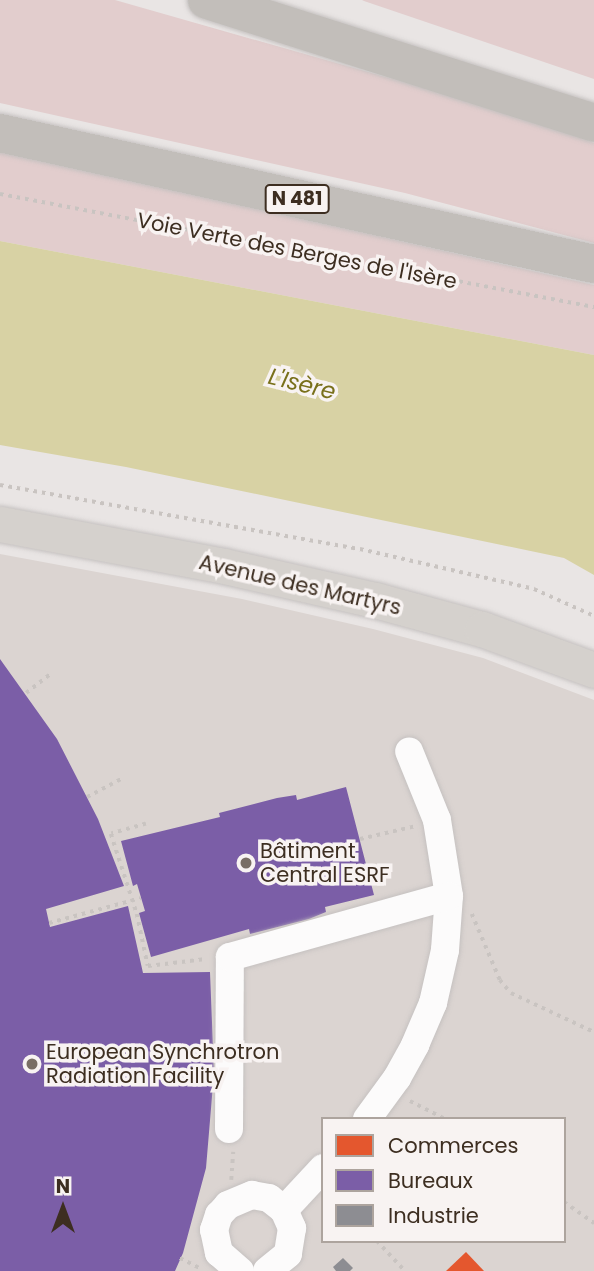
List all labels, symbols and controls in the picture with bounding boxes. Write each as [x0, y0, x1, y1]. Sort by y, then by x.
road number: N 481 [264, 183, 330, 214]
street label: Voie Verte des Berges de l'Isère [135, 208, 459, 294]
water label: L'Isère [265, 362, 339, 406]
street label: Avenue des Martyrs [197, 549, 403, 621]
place label: Bâtiment Central ESRF [260, 838, 390, 888]
marker: Bâtiment Central ESRF [238, 855, 254, 871]
place label: European Synchrotron Radiation Facility [46, 1039, 279, 1089]
marker: European Synchrotron Radiation Facility [24, 1056, 40, 1072]
legend [321, 1117, 566, 1243]
text: Commerces [388, 1131, 519, 1160]
text: Bureaux [388, 1166, 473, 1195]
north arrow [28, 1173, 98, 1243]
text: N [56, 1173, 70, 1200]
text: Industrie [388, 1201, 479, 1230]

